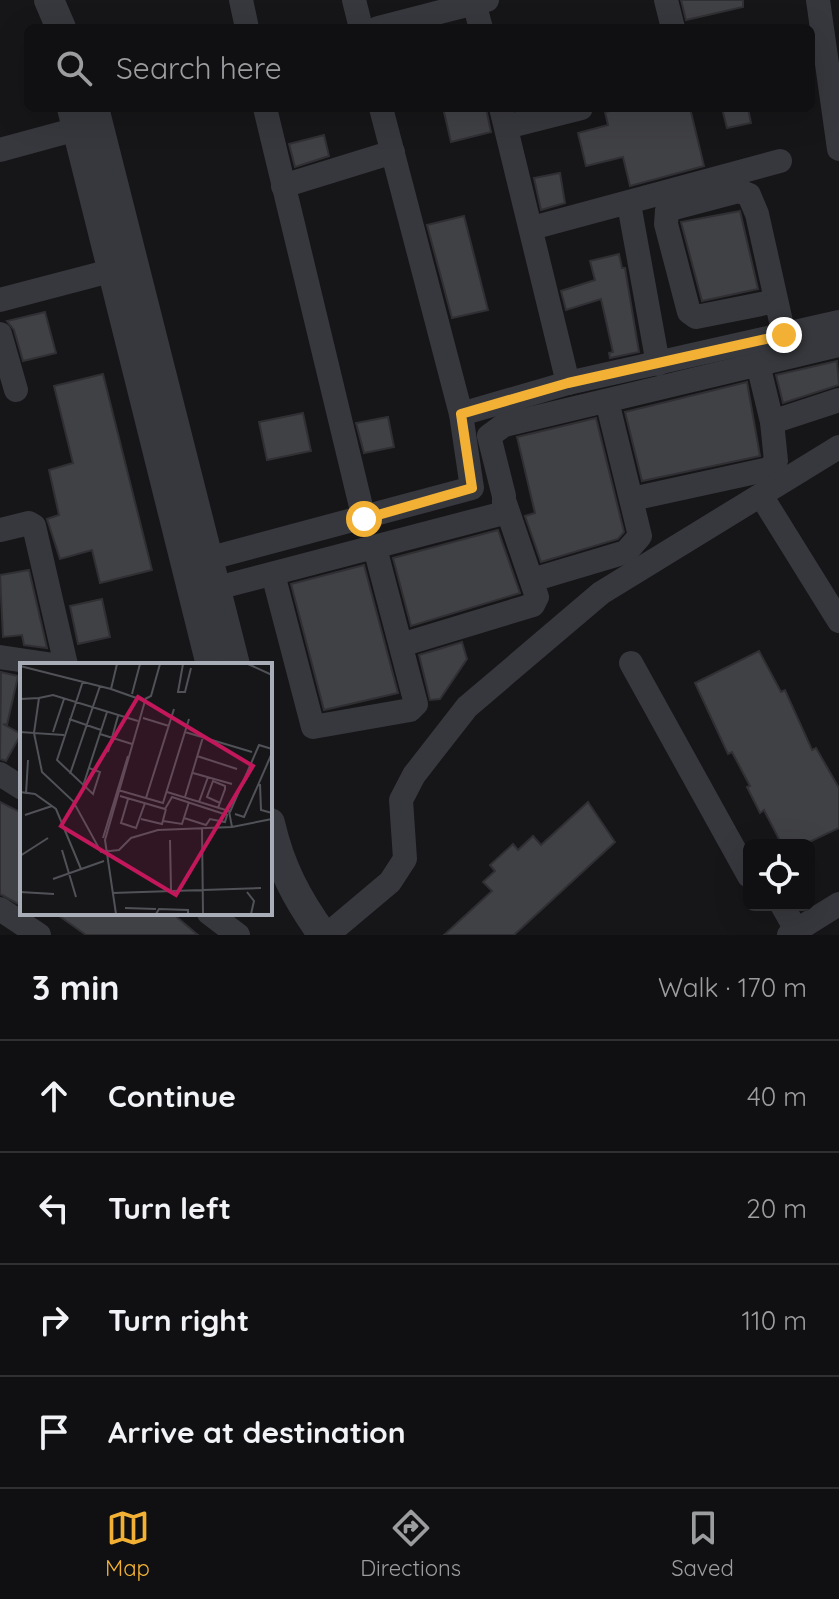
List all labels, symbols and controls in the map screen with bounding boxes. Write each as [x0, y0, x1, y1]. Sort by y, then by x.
search box [24, 24, 815, 112]
icon: search [52, 46, 96, 90]
text: Search here [116, 49, 282, 87]
route end [766, 317, 802, 353]
route start [346, 501, 382, 537]
inset map [20, 663, 272, 915]
map controls [743, 839, 815, 911]
button: locate [743, 839, 815, 911]
text: 3 min [32, 966, 119, 1009]
text: Walk · 170 m [658, 971, 807, 1004]
icon: ahead [32, 1074, 76, 1118]
text: Continue [108, 1077, 236, 1115]
text: 40 m [747, 1080, 807, 1113]
icon: left [32, 1186, 76, 1230]
text: Turn left [108, 1189, 231, 1227]
text: 20 m [746, 1192, 807, 1225]
icon: right [32, 1298, 76, 1342]
text: Turn right [108, 1301, 249, 1339]
text: 110 m [741, 1304, 807, 1337]
icon: arrive [32, 1410, 76, 1454]
text: Arrive at destination [108, 1413, 406, 1451]
tab: Map [105, 1506, 150, 1582]
tab: Directions [360, 1506, 461, 1582]
tab: Saved [671, 1506, 734, 1582]

